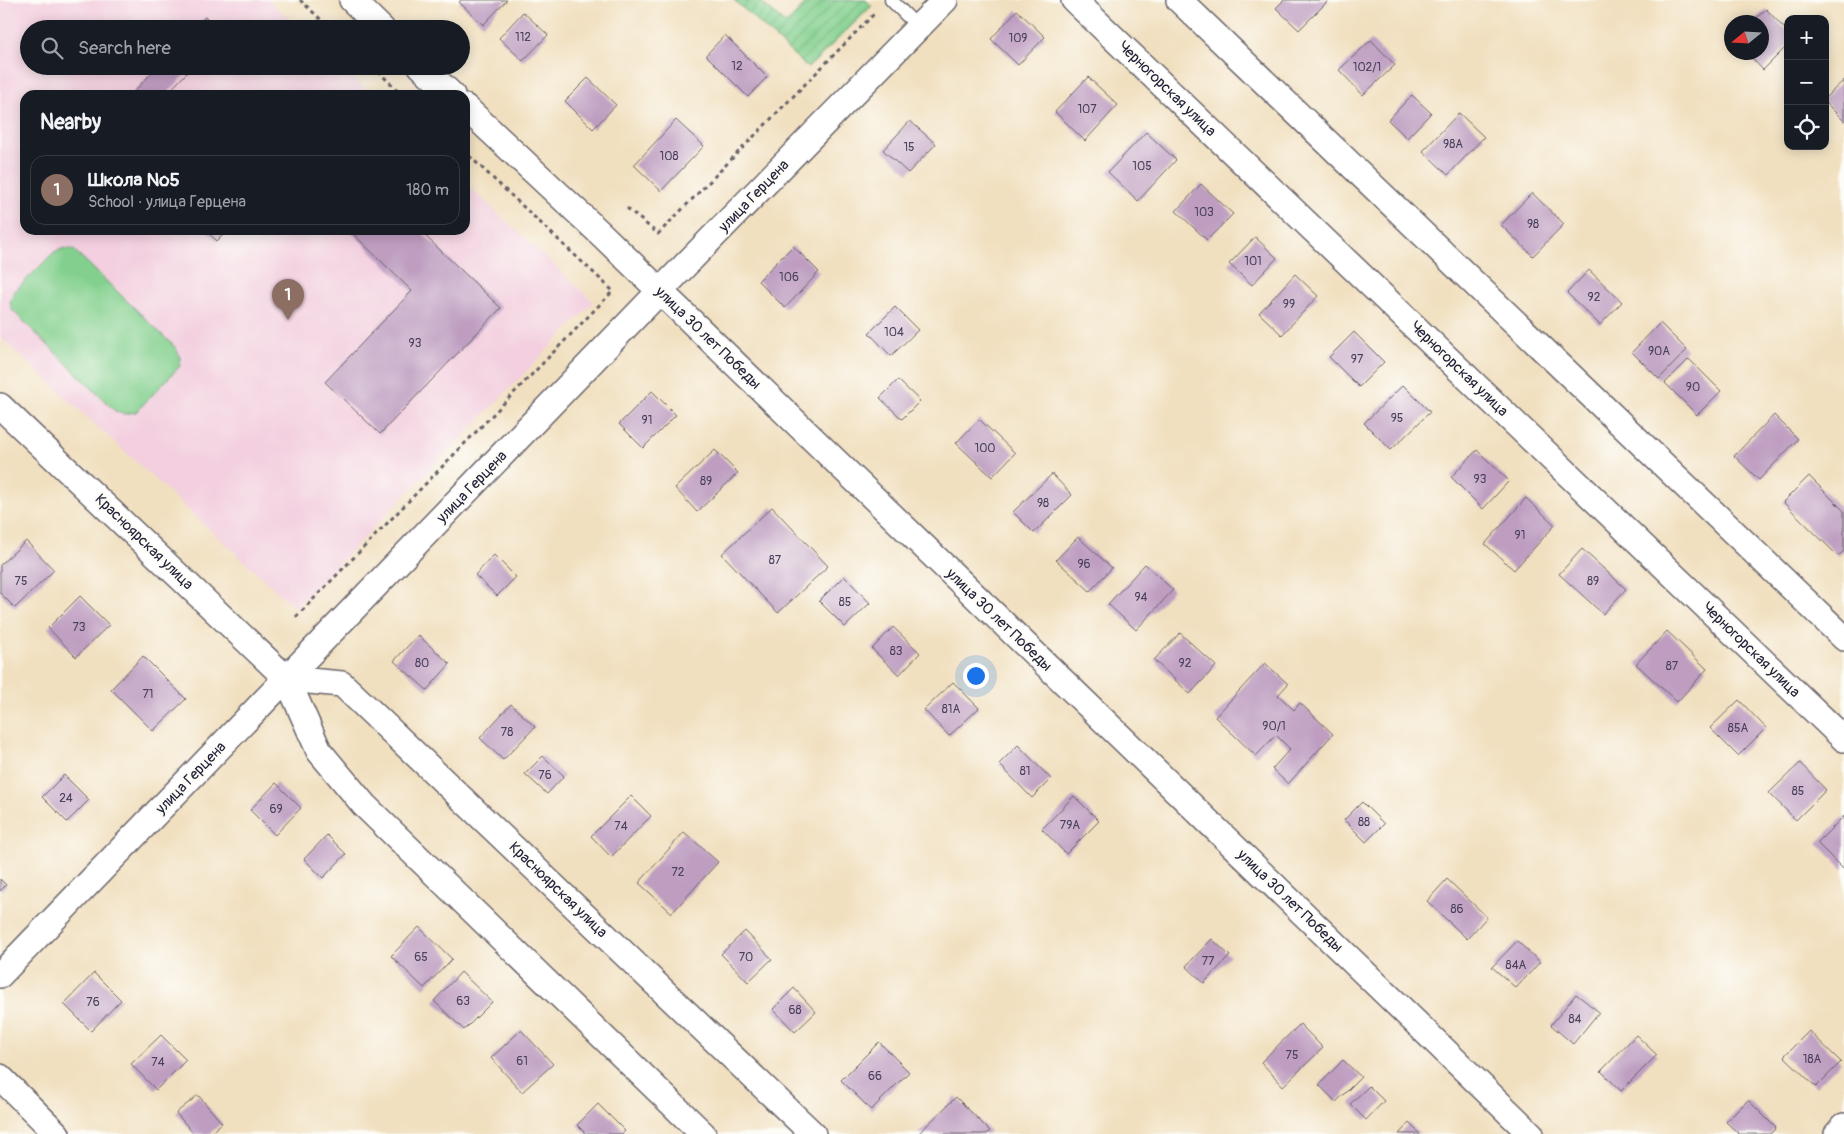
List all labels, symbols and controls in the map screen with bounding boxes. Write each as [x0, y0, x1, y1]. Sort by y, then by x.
north arrow [1724, 15, 1769, 60]
map controls [1784, 15, 1829, 150]
button: + [1784, 15, 1829, 60]
search box [20, 20, 470, 75]
house number: 112 [515, 30, 531, 45]
house number: 109 [1008, 31, 1028, 46]
icon: search [38, 34, 66, 62]
text: Search here [78, 36, 171, 60]
street label: Черногорская улица [1114, 37, 1220, 141]
house number: 12 [731, 59, 743, 74]
house number: 102/1 [1353, 60, 1381, 75]
button: − [1784, 60, 1829, 105]
house number: 107 [1077, 102, 1097, 117]
button: locate [1784, 105, 1829, 150]
text: Nearby [40, 109, 101, 136]
house number: 98А [1443, 137, 1463, 152]
house number: 15 [903, 140, 915, 155]
house number: 108 [660, 149, 678, 164]
street label: улица Герцена [714, 156, 793, 237]
house number: 105 [1132, 159, 1152, 174]
text: Школа №5 [88, 168, 180, 192]
text: 1 [54, 180, 60, 200]
text: 180 m [406, 180, 449, 200]
text: School · улица Герцена [88, 192, 246, 212]
house number: 103 [1194, 205, 1214, 220]
house number: 98 [1527, 217, 1539, 232]
house number: 101 [1244, 254, 1262, 269]
house number: 106 [779, 270, 799, 285]
pin: 1 [272, 279, 304, 320]
street label: улица 30 лет Победы [650, 282, 765, 394]
house number: 92 [1588, 290, 1601, 305]
house number: 99 [1283, 297, 1295, 312]
street label: Черногорская улица [1406, 317, 1512, 421]
house number: 104 [884, 325, 904, 340]
house number: 93 [409, 336, 422, 351]
house number: 90А [1648, 344, 1670, 359]
house number: 97 [1351, 352, 1364, 367]
house number: 90 [1686, 380, 1700, 395]
house number: 95 [1391, 411, 1403, 426]
house number: 91 [642, 413, 652, 428]
house number: 100 [974, 441, 996, 456]
street label: улица Герцена [432, 447, 511, 528]
house number: 93 [1474, 472, 1487, 487]
house number: 89 [700, 474, 712, 489]
street label: Красноярская улица [91, 490, 197, 594]
house number: 98 [1037, 496, 1049, 511]
house number: 91 [1515, 528, 1525, 543]
house number: 87 [769, 553, 782, 568]
house number: 96 [1077, 557, 1091, 572]
street label: улица 30 лет Победы [941, 564, 1056, 676]
house number: 75 [15, 574, 27, 589]
house number: 89 [1587, 574, 1599, 589]
house number: 94 [1134, 590, 1148, 605]
house number: 85 [839, 595, 851, 610]
street label: Черногорская улица [1698, 598, 1804, 702]
house number: 73 [72, 620, 86, 635]
house number: 83 [890, 644, 903, 659]
house number: 80 [415, 656, 429, 671]
house number: 92 [1179, 656, 1192, 671]
house number: 87 [1666, 659, 1679, 674]
your location [963, 663, 989, 689]
house number: 71 [142, 687, 154, 702]
house number: 81А [942, 702, 960, 717]
house number: 90/1 [1262, 719, 1286, 734]
house number: 85А [1728, 721, 1748, 736]
house number: 78 [501, 725, 513, 740]
street label: улица Герцена [151, 738, 230, 819]
house number: 81 [1020, 764, 1030, 779]
house number: 76 [538, 768, 552, 783]
house number: 85 [1792, 784, 1804, 799]
house number: 24 [59, 791, 73, 806]
house number: 69 [269, 802, 283, 817]
house number: 88 [1358, 815, 1370, 830]
house number: 79А [1060, 818, 1080, 833]
house number: 74 [614, 819, 628, 834]
street label: Красноярская улица [505, 838, 611, 942]
street label: улица 30 лет Победы [1232, 845, 1347, 957]
house number: 72 [671, 865, 685, 880]
house number: 86 [1450, 902, 1464, 917]
house number: 65 [414, 950, 428, 965]
house number: 70 [739, 950, 753, 965]
house number: 77 [1202, 954, 1215, 969]
house number: 84А [1506, 958, 1527, 973]
house number: 63 [456, 994, 470, 1009]
house number: 76 [86, 995, 100, 1010]
house number: 68 [788, 1003, 802, 1018]
house number: 84 [1568, 1012, 1582, 1027]
house number: 75 [1286, 1048, 1298, 1063]
house number: 18А [1803, 1052, 1821, 1067]
house number: 61 [516, 1054, 528, 1069]
house number: 74 [151, 1055, 165, 1070]
house number: 66 [868, 1069, 882, 1084]

